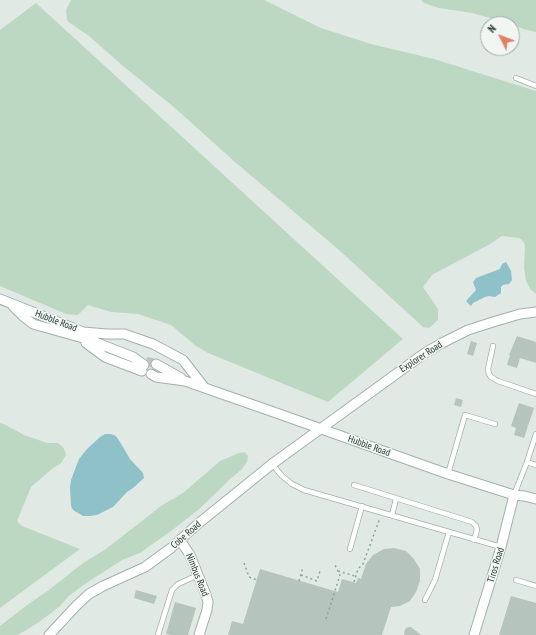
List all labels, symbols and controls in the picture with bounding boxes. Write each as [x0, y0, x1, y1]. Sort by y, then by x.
north arrow [480, 16, 520, 56]
text: N [485, 22, 499, 36]
street label: Hubble Road [33, 308, 79, 334]
street label: Explorer Road [398, 339, 444, 375]
street label: Hubble Road [346, 433, 392, 459]
street label: Cobe Road [168, 519, 204, 551]
street label: Tiros Road [485, 546, 507, 584]
street label: Nimbus Road [183, 552, 211, 598]

